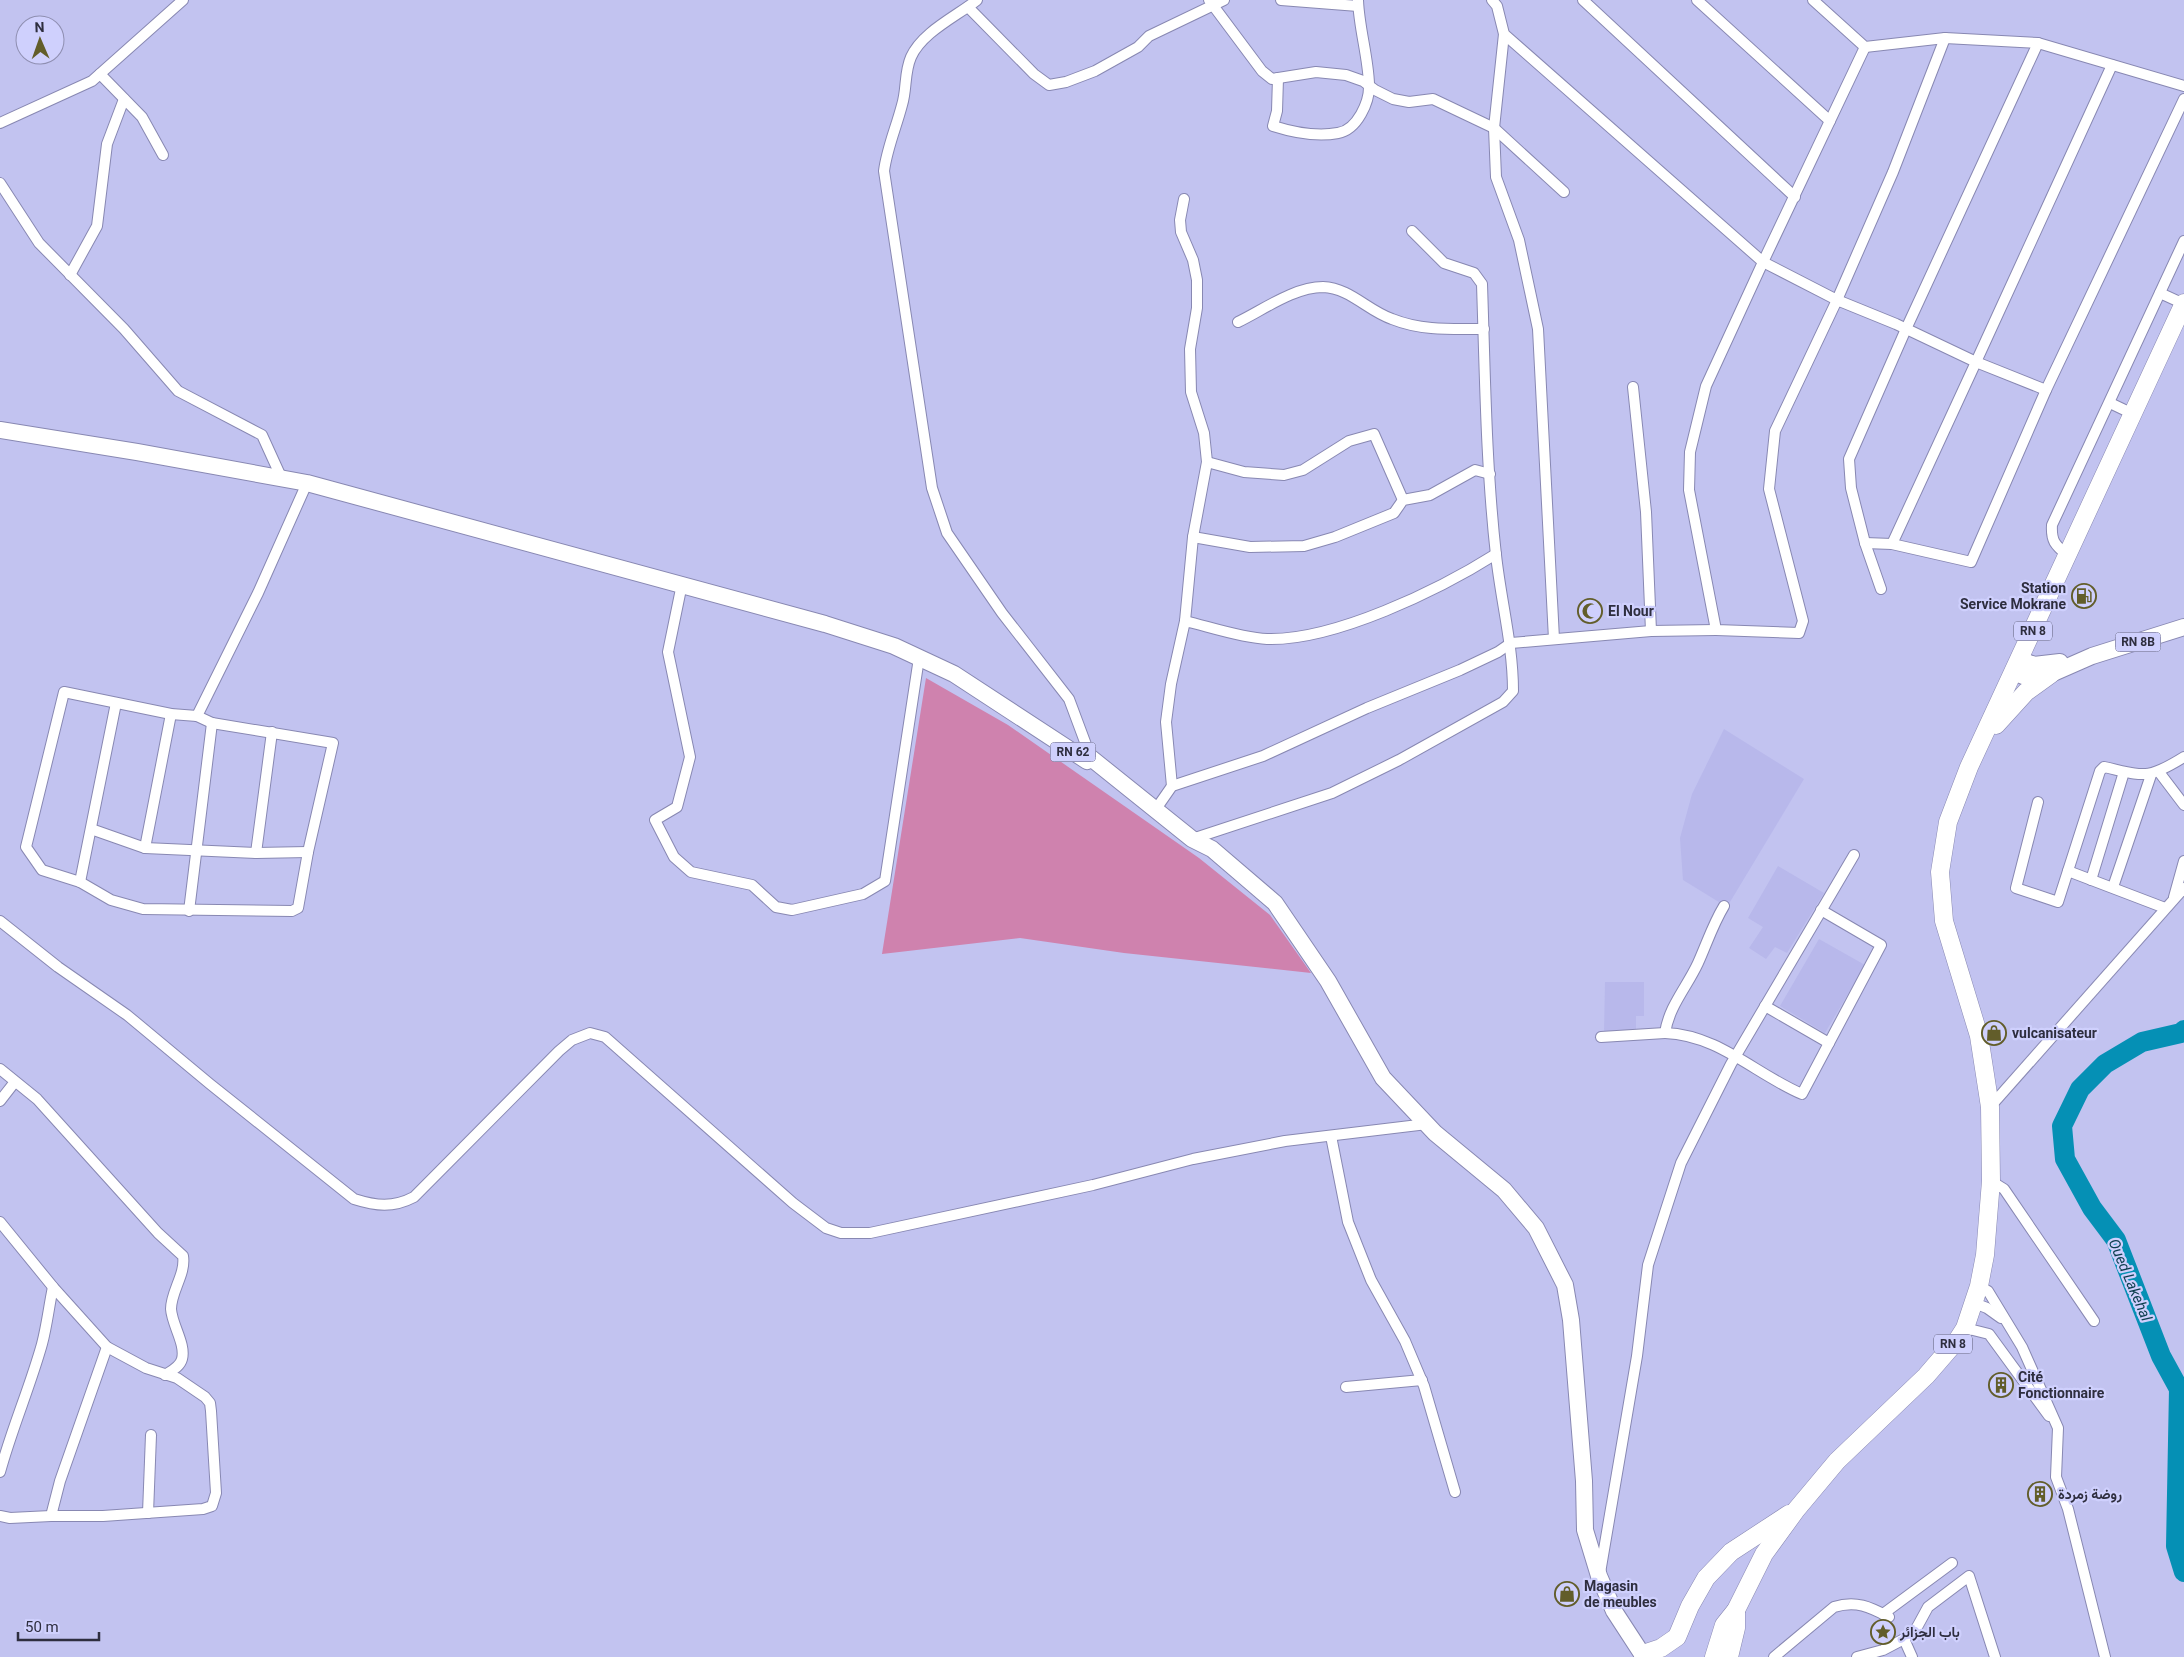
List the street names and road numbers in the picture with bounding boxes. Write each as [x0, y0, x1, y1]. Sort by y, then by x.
road number: RN 8 [2014, 622, 2052, 640]
road number: RN 8B [2116, 632, 2160, 652]
road number: RN 62 [1050, 742, 1096, 762]
road number: RN 8 [1934, 1335, 1972, 1354]

